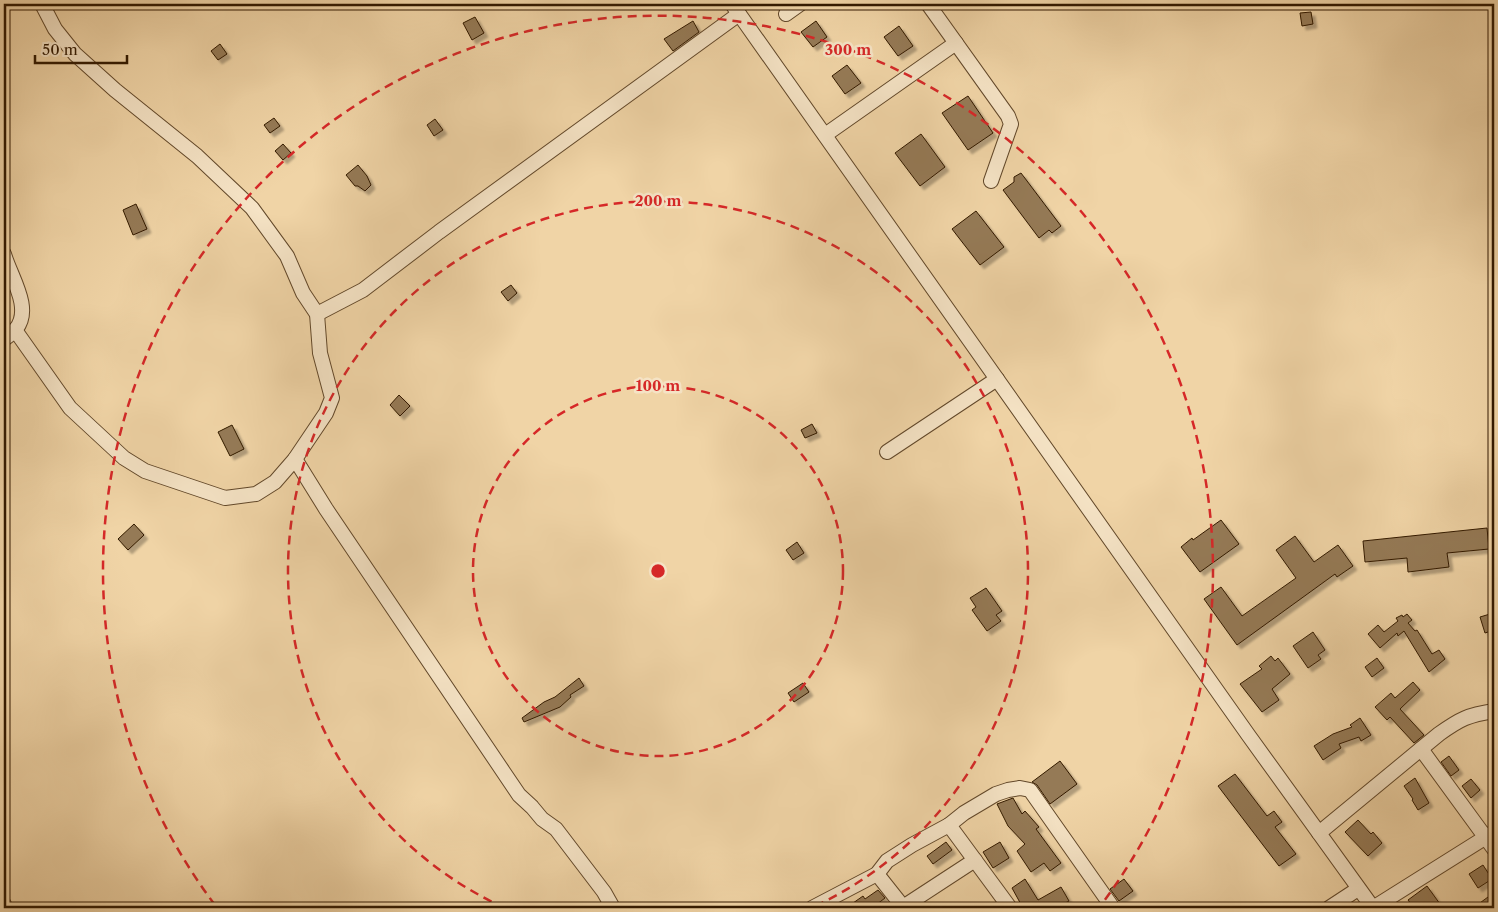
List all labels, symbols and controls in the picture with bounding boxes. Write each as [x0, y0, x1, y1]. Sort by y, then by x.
scale bar [35, 32, 128, 64]
text: 50 m [42, 40, 78, 59]
text: 300 m [825, 40, 871, 59]
text: 200 m [635, 191, 681, 210]
text: 100 m [636, 376, 680, 395]
centre of rings [649, 562, 667, 580]

